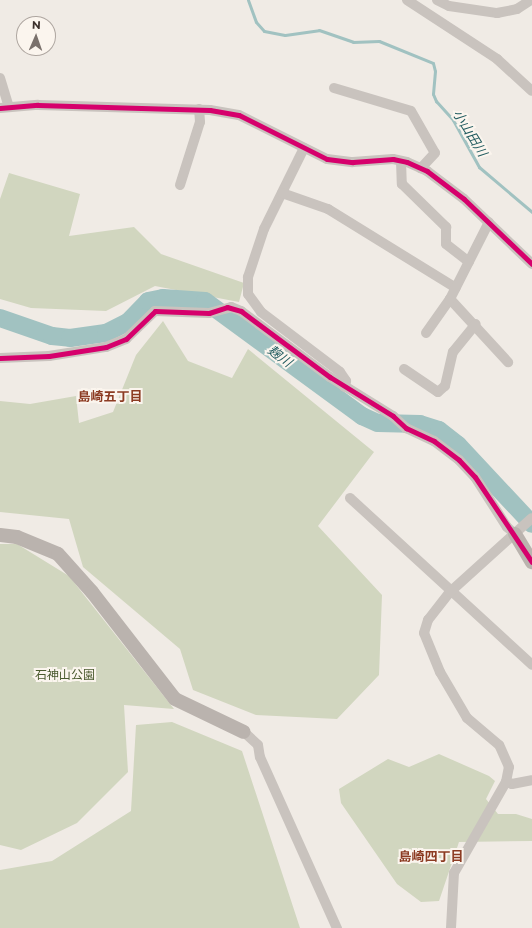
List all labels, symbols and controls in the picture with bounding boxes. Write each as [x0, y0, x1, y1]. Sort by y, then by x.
north arrow [16, 16, 56, 56]
text: N [32, 18, 41, 32]
water label: 小山田川 [450, 107, 490, 159]
water label: 麹川 [265, 342, 295, 370]
district label: 島崎五丁目 [78, 388, 142, 404]
park label: 石神山公園 [35, 668, 95, 682]
district label: 島崎四丁目 [399, 848, 463, 864]

